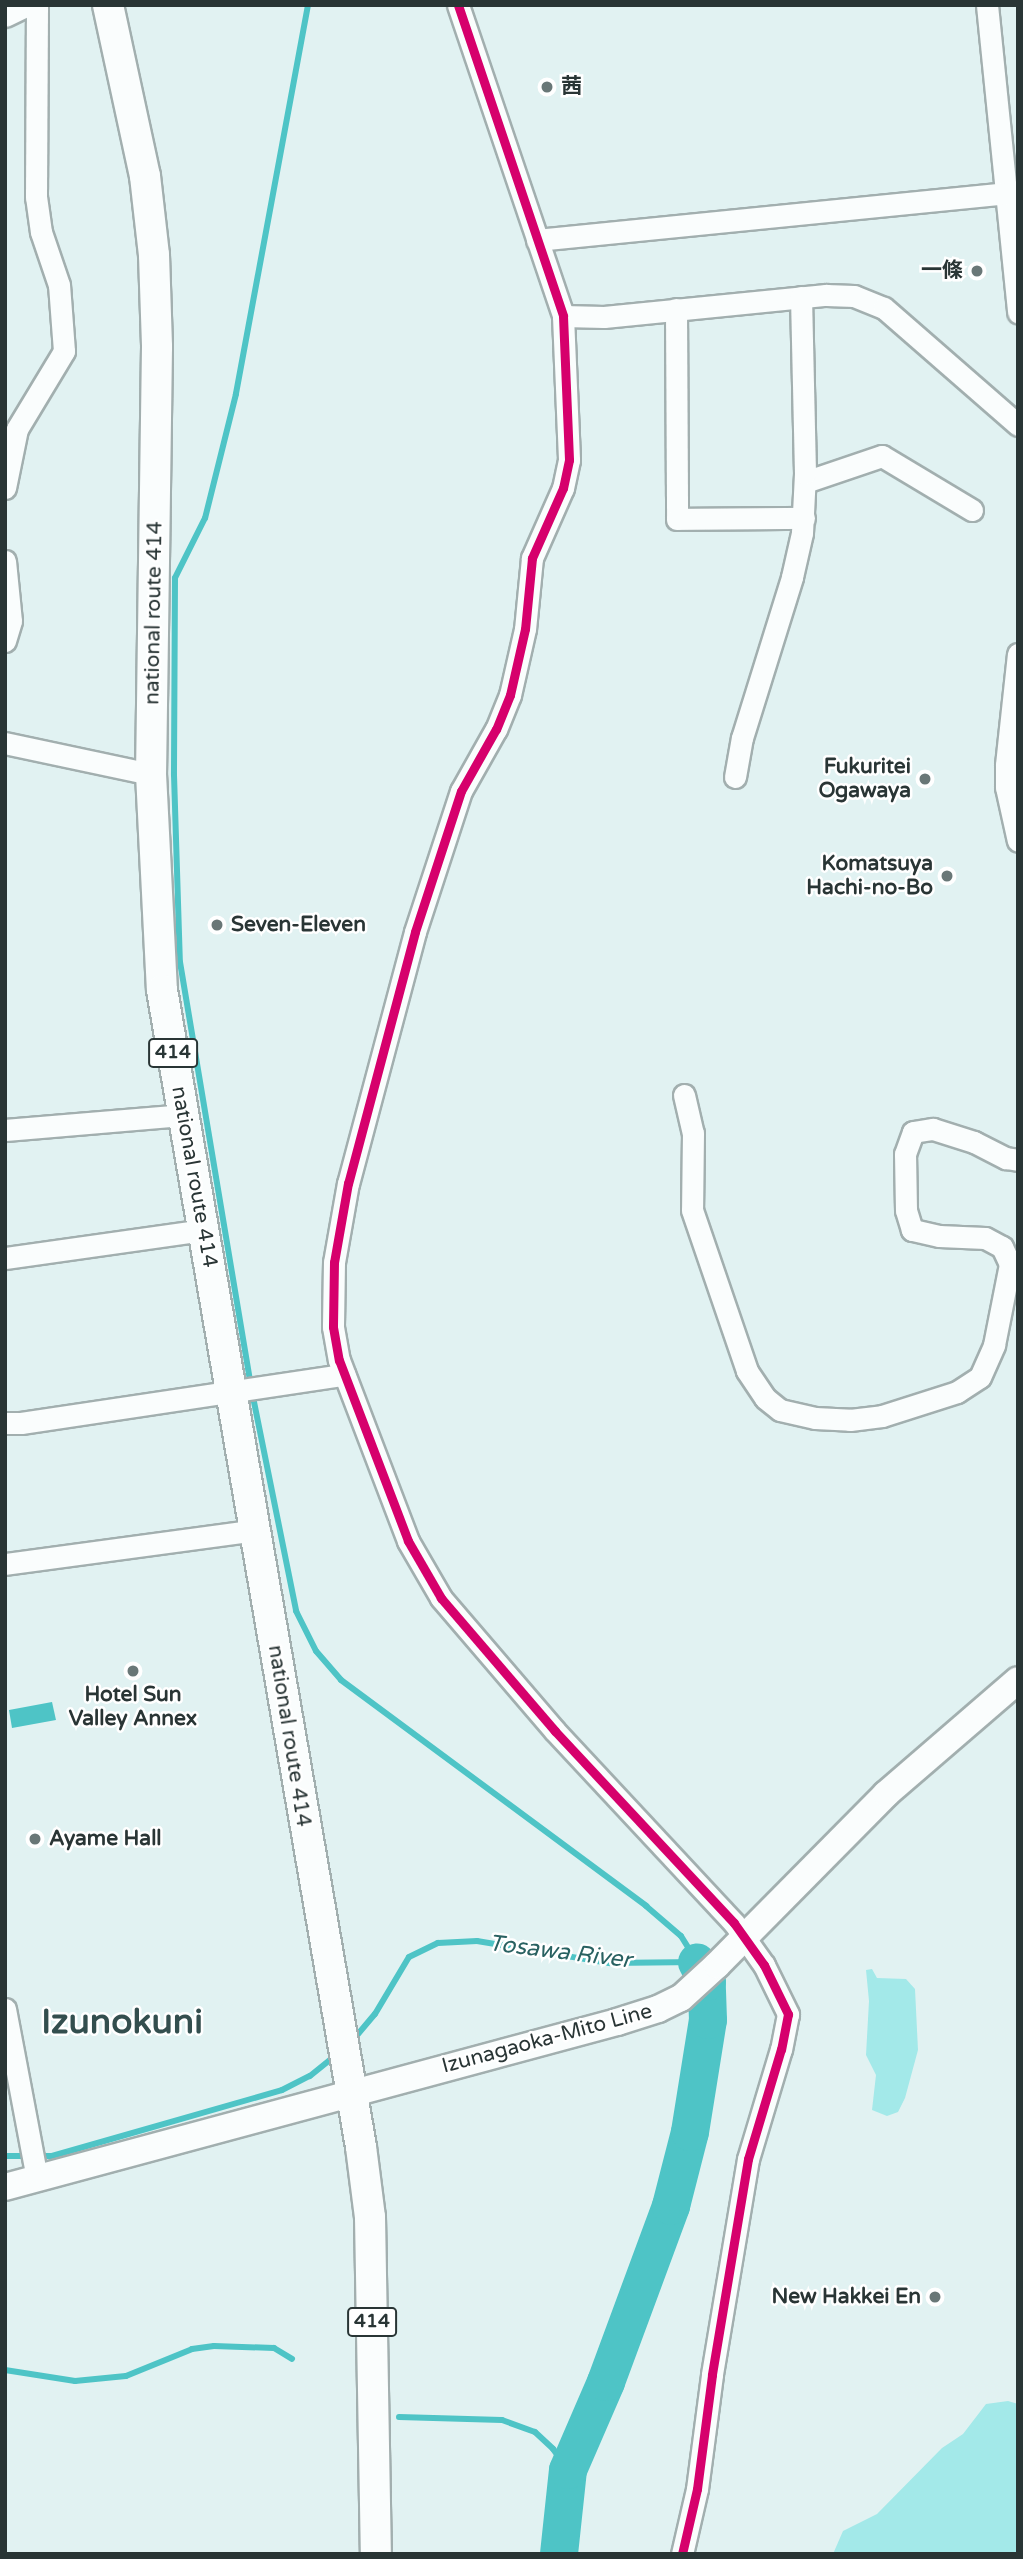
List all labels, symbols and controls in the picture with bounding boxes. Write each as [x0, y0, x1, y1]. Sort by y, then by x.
place label: 茜 [561, 74, 582, 100]
marker: 茜 [539, 79, 555, 95]
place label: 一條 [921, 258, 963, 284]
marker: 一條 [969, 263, 985, 279]
street label: national route 414 [140, 521, 168, 705]
place label: Fukuritei Ogawaya [818, 754, 911, 804]
marker: Fukuritei Ogawaya [917, 771, 933, 787]
place label: Komatsuya Hachi-no-Bo [806, 851, 933, 901]
marker: Komatsuya Hachi-no-Bo [939, 868, 955, 884]
place label: Seven-Eleven [231, 912, 366, 938]
marker: Seven-Eleven [209, 917, 225, 933]
road number: 414 [147, 1037, 199, 1068]
street label: national route 414 [166, 1084, 222, 1270]
street label: national route 414 [262, 1643, 316, 1829]
marker: Hotel Sun Valley Annex [125, 1663, 141, 1679]
place label: Hotel Sun Valley Annex [69, 1682, 197, 1732]
place label: Ayame Hall [49, 1826, 162, 1852]
marker: Ayame Hall [27, 1831, 43, 1847]
water label: Tosawa River [487, 1930, 633, 1974]
street label: Izunagaoka-Mito Line [439, 1999, 655, 2079]
district label: Izunokuni [41, 2001, 203, 2043]
place label: New Hakkei En [772, 2284, 921, 2310]
marker: New Hakkei En [927, 2289, 943, 2305]
road number: 414 [346, 2306, 398, 2338]

